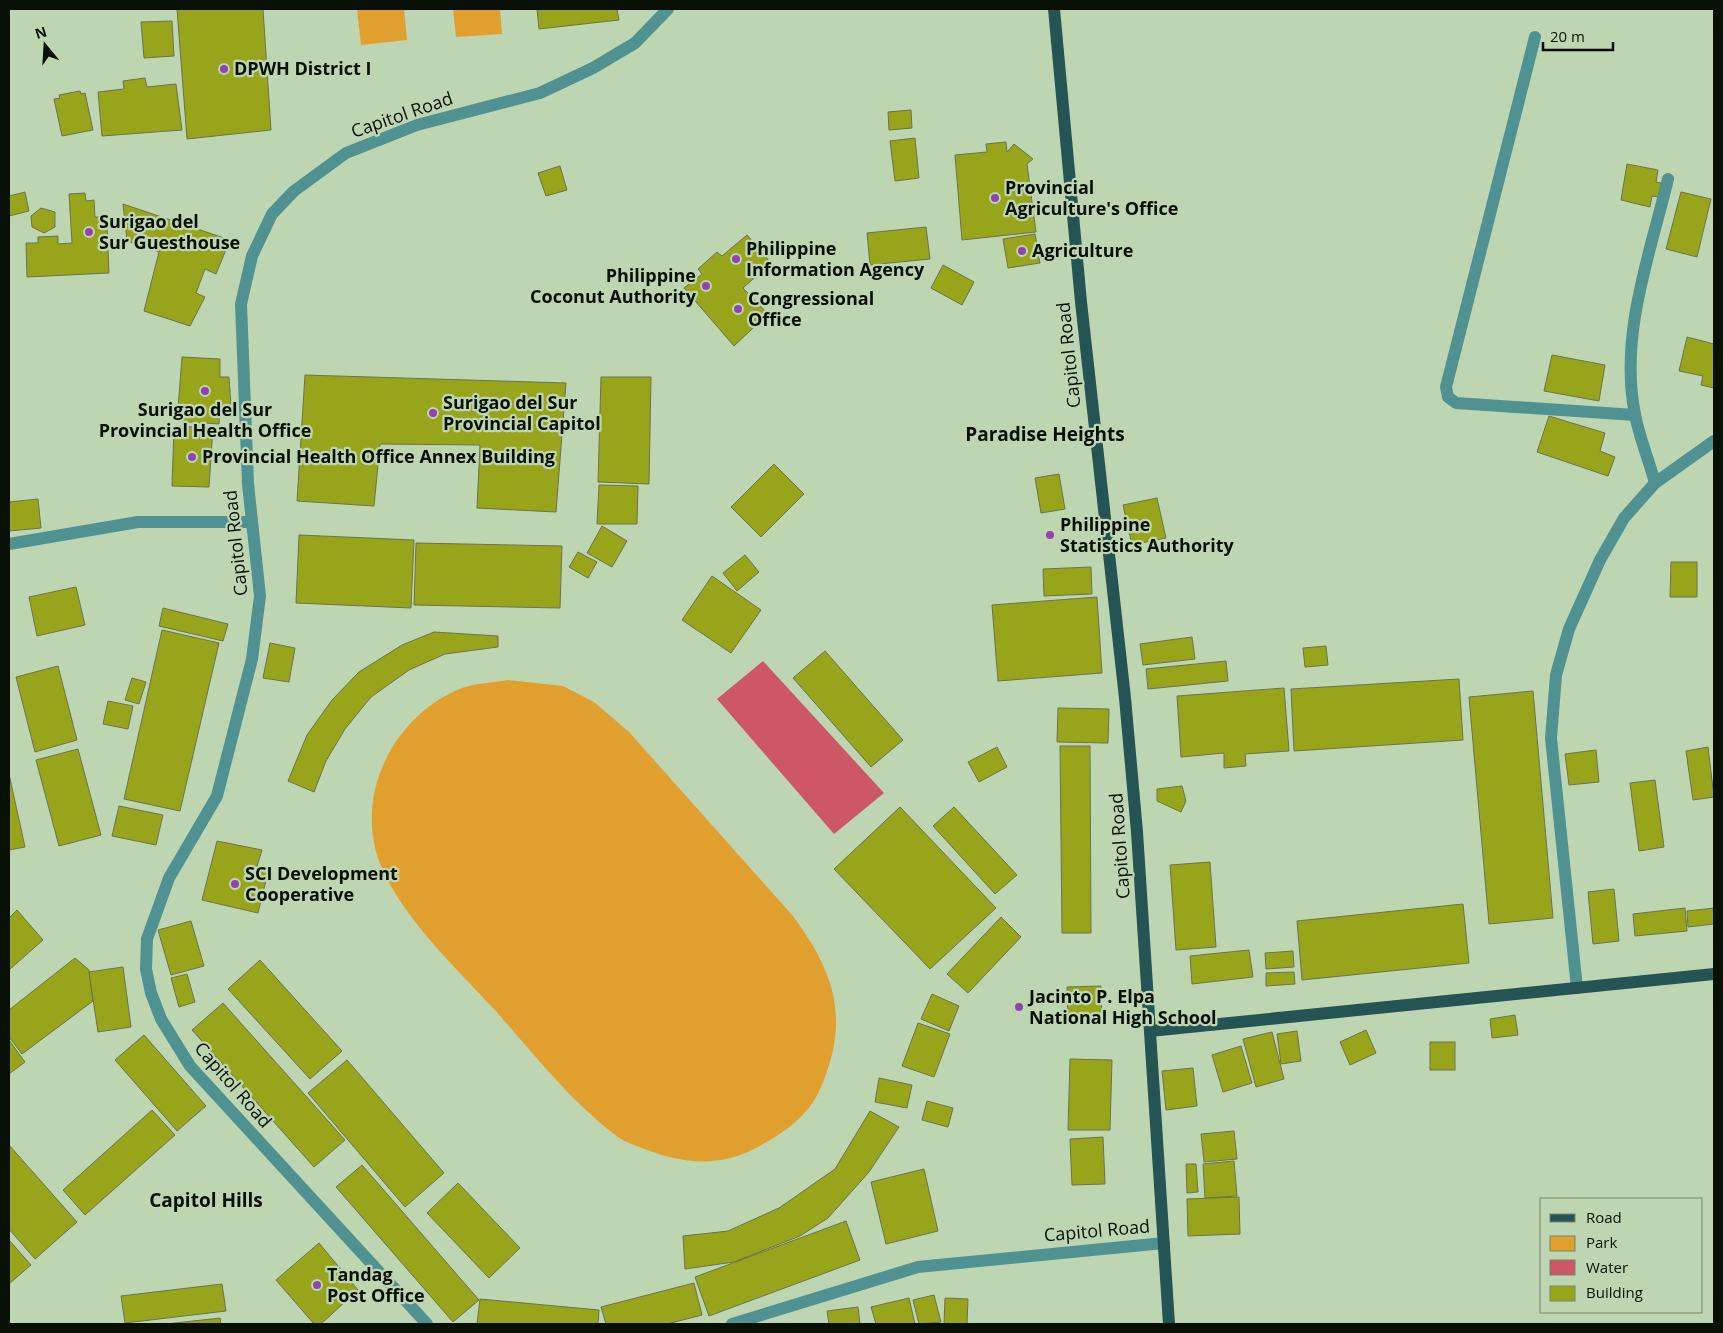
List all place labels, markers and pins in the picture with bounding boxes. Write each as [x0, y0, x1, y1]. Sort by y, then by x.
place label: DPWH District I [234, 56, 371, 80]
marker: DPWH District I [218, 63, 230, 75]
place label: Provincial Agriculture's Office [1005, 175, 1178, 220]
marker: Provincial Agriculture's Office [989, 192, 1001, 204]
place label: Surigao del Sur Guesthouse [99, 209, 240, 254]
marker: Surigao del Sur Guesthouse [83, 226, 95, 238]
place label: Philippine Information Agency [746, 236, 925, 281]
place label: Agriculture [1032, 238, 1133, 262]
marker: Agriculture [1016, 245, 1028, 257]
marker: Philippine Information Agency [730, 253, 742, 265]
place label: Philippine Coconut Authority [530, 263, 697, 308]
marker: Philippine Coconut Authority [700, 280, 712, 292]
place label: Congressional Office [748, 286, 874, 331]
marker: Congressional Office [732, 303, 744, 315]
marker: Surigao del Sur Provincial Health Office [199, 385, 211, 397]
place label: Surigao del Sur Provincial Capitol [443, 390, 601, 435]
place label: Surigao del Sur Provincial Health Office [99, 397, 311, 442]
marker: Surigao del Sur Provincial Capitol [427, 407, 439, 419]
place label: Provincial Health Office Annex Building [202, 444, 555, 468]
marker: Provincial Health Office Annex Building [186, 451, 198, 463]
place label: Philippine Statistics Authority [1060, 512, 1235, 557]
marker: Philippine Statistics Authority [1044, 529, 1056, 541]
place label: SCI Development Cooperative [245, 861, 398, 906]
marker: SCI Development Cooperative [229, 878, 241, 890]
place label: Jacinto P. Elpa National High School [1027, 984, 1217, 1029]
marker: Jacinto P. Elpa National High School [1013, 1001, 1025, 1013]
place label: Tandag Post Office [327, 1262, 425, 1307]
marker: Tandag Post Office [311, 1279, 323, 1291]

